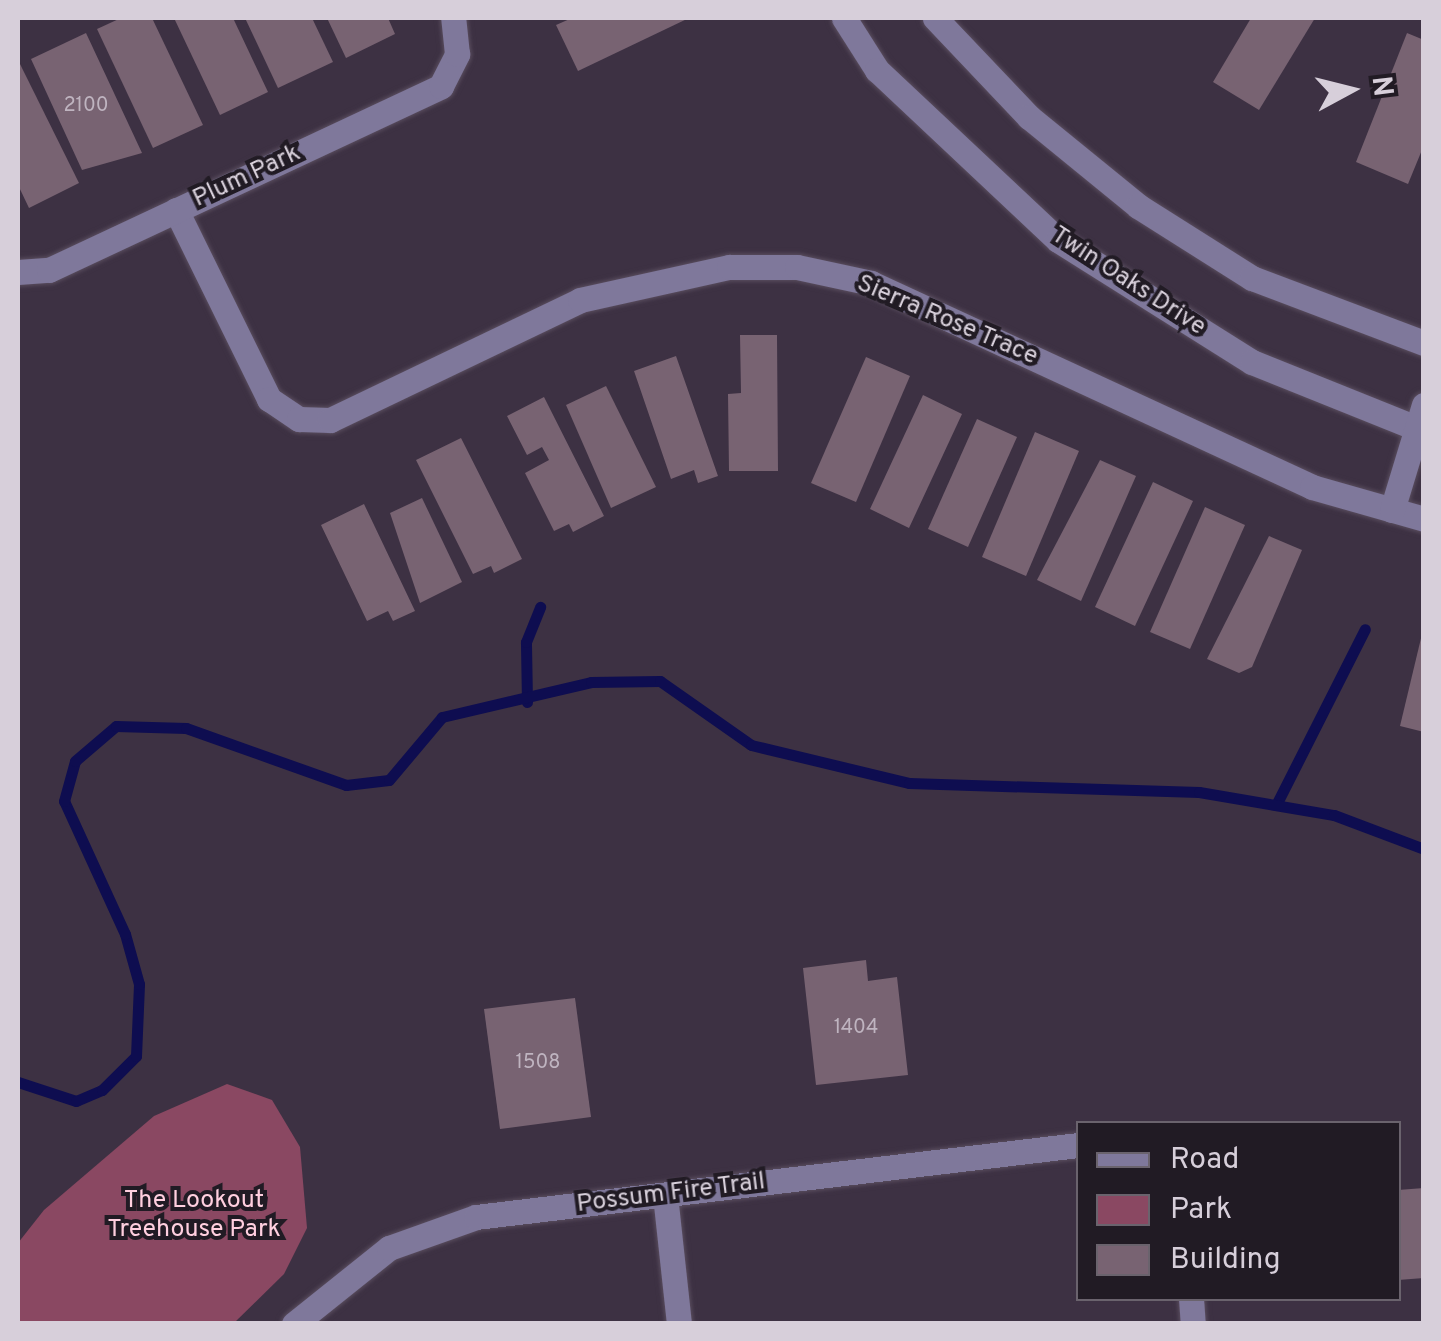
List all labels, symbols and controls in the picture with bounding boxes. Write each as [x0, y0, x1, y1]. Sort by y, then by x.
north arrow [1301, 40, 1401, 140]
text: N [1362, 74, 1400, 99]
house number: 2100 [63, 94, 109, 118]
street label: Plum Park [188, 139, 306, 215]
street label: Twin Oaks Drive [1045, 221, 1211, 343]
street label: Sierra Rose Trace [852, 269, 1042, 373]
house number: 1404 [834, 1016, 878, 1040]
house number: 1508 [516, 1051, 560, 1075]
legend [1076, 1121, 1401, 1301]
text: Road [1170, 1142, 1239, 1179]
street label: Possum Fire Trail [575, 1168, 767, 1220]
park label: The Lookout Treehouse Park [107, 1187, 281, 1246]
text: Park [1170, 1192, 1232, 1229]
text: Building [1170, 1242, 1281, 1279]

